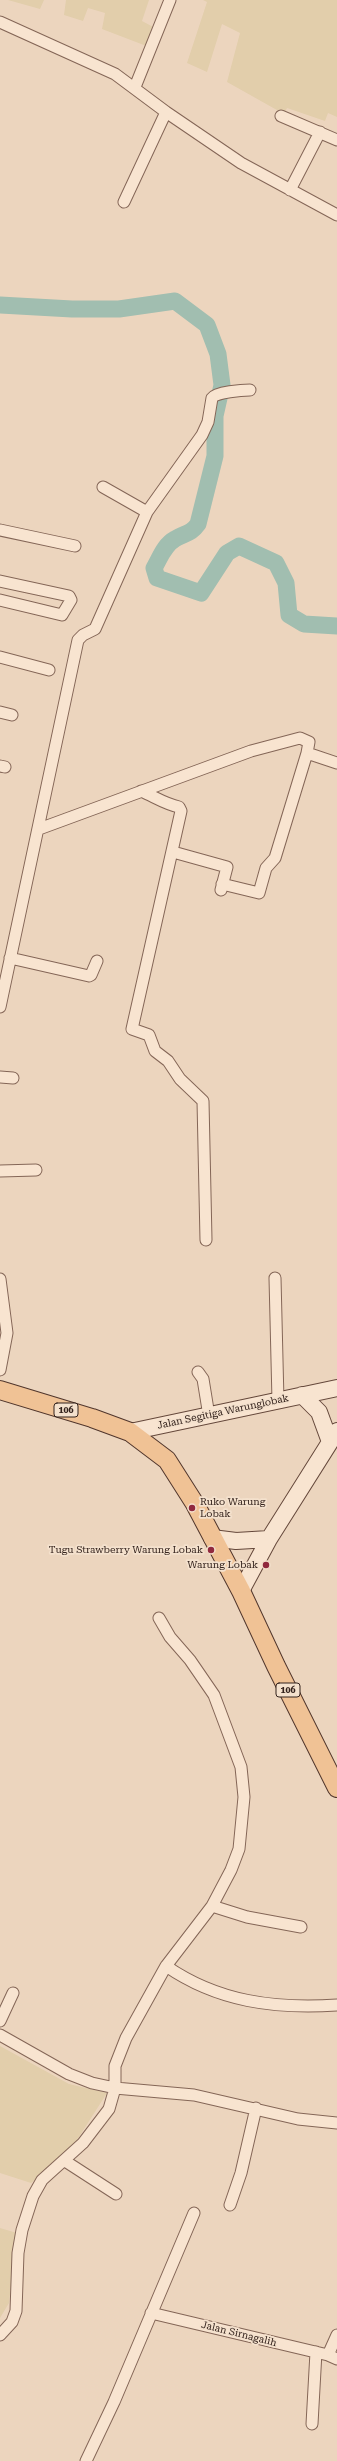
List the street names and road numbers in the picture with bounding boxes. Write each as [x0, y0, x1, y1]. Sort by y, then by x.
street label: Jalan Segitiga Warunglobak [156, 1392, 290, 1432]
road number: 106 [54, 1403, 78, 1417]
road number: 106 [276, 1683, 300, 1697]
street label: Jalan Sirnagalih [200, 2319, 278, 2349]

